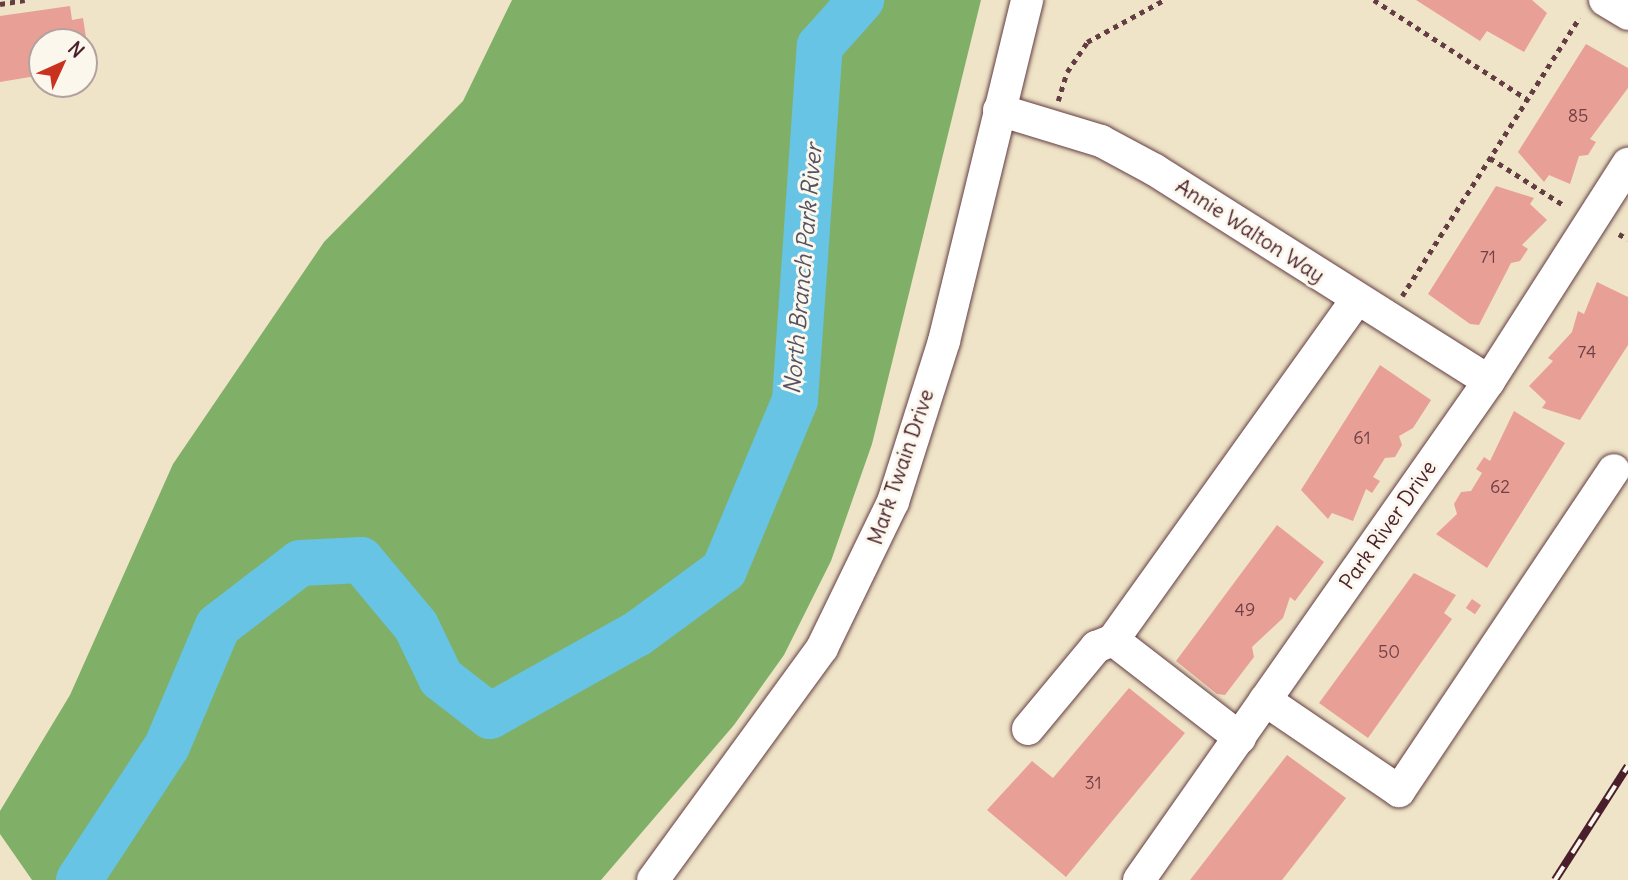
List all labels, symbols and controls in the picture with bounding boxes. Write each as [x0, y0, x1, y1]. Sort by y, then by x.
north arrow [28, 28, 98, 98]
text: N [63, 36, 90, 63]
house number: 85 [1568, 105, 1588, 127]
water label: North Branch Park River [778, 143, 828, 395]
street label: Annie Walton Way [1171, 174, 1329, 288]
house number: 71 [1480, 246, 1496, 268]
house number: 74 [1578, 341, 1596, 363]
street label: Mark Twain Drive [863, 386, 939, 548]
house number: 61 [1353, 427, 1371, 449]
street label: Park River Drive [1334, 456, 1442, 594]
house number: 62 [1490, 476, 1510, 498]
house number: 49 [1235, 599, 1255, 621]
house number: 50 [1378, 641, 1400, 663]
house number: 31 [1084, 772, 1102, 794]

